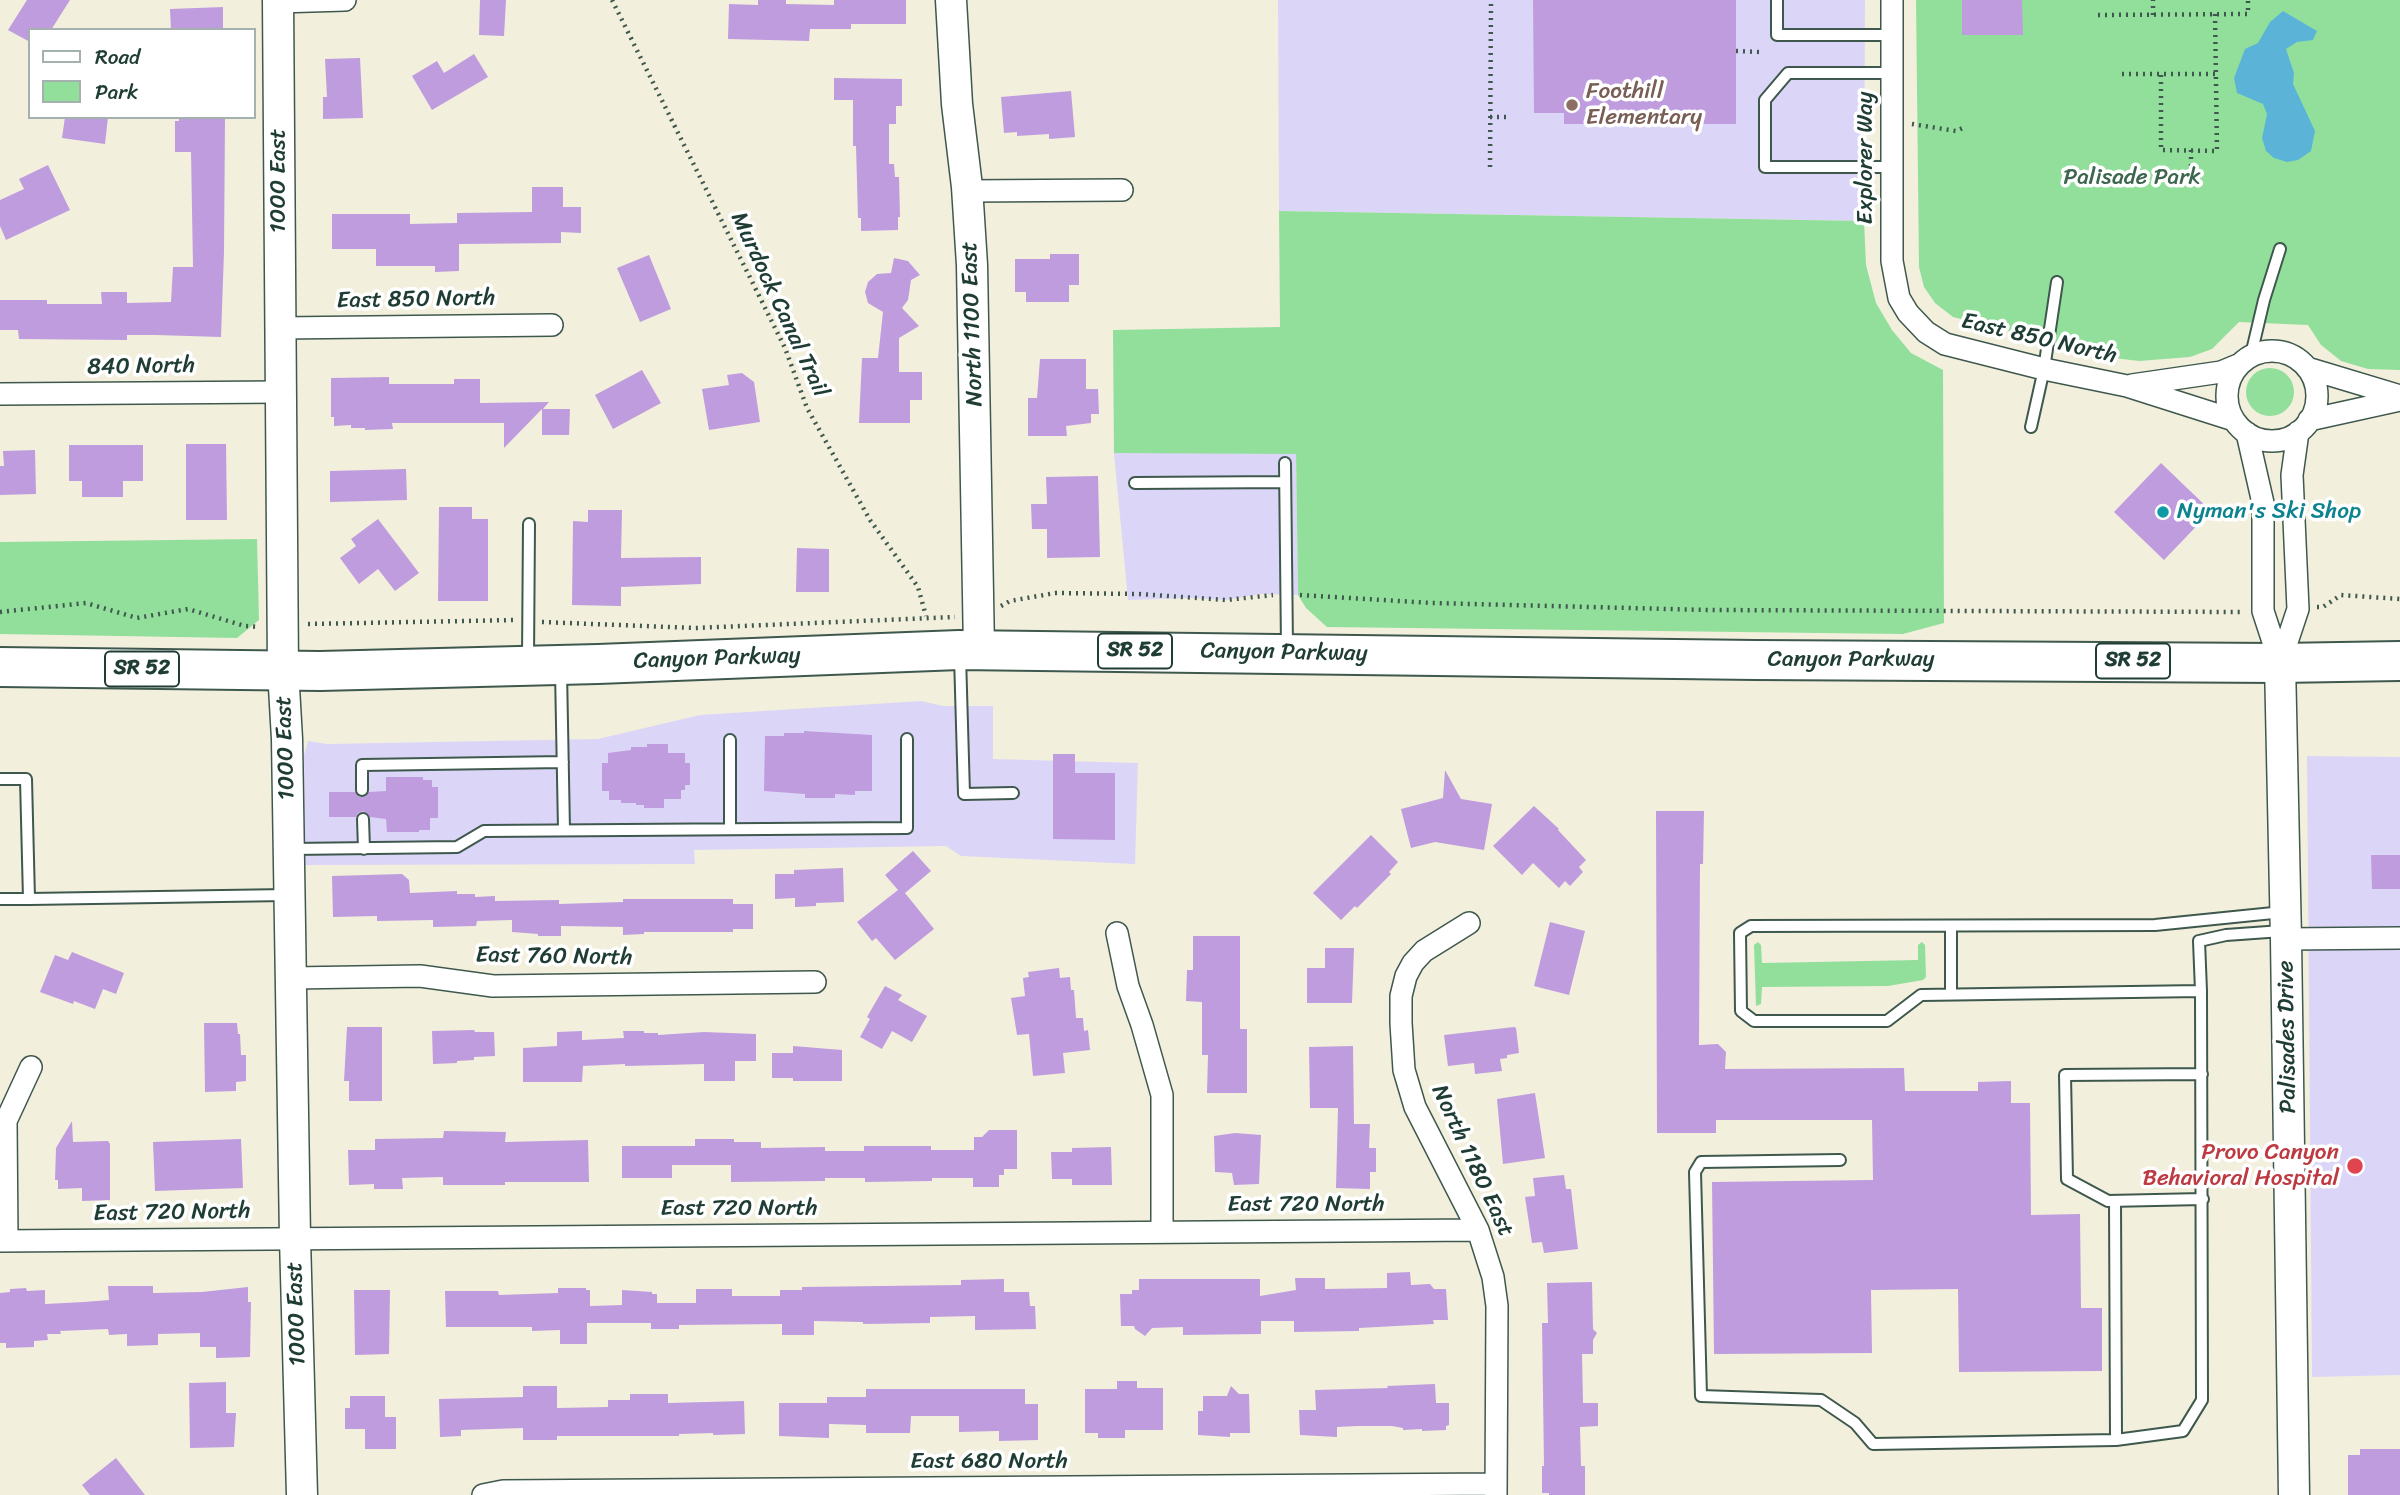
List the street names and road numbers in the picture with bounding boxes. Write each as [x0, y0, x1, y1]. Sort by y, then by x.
street label: Explorer Way [1852, 92, 1880, 224]
street label: 1000 East [265, 129, 293, 233]
street label: Murdock Canal Trail [724, 208, 834, 402]
street label: North 1100 East [956, 241, 990, 407]
street label: East 850 North [337, 285, 495, 315]
street label: East 850 North [1959, 308, 2119, 370]
street label: 840 North [87, 352, 195, 382]
road number: SR 52 [1098, 634, 1172, 668]
street label: Canyon Parkway [1200, 638, 1368, 668]
street label: Canyon Parkway [633, 642, 801, 676]
road number: SR 52 [2096, 644, 2170, 678]
street label: Canyon Parkway [1768, 646, 1934, 674]
road number: SR 52 [105, 652, 179, 686]
street label: 1000 East [270, 695, 302, 801]
street label: East 760 North [475, 942, 633, 972]
street label: Palisades Drive [2273, 960, 2303, 1114]
street label: North 1180 East [1425, 1081, 1519, 1241]
street label: East 720 North [1228, 1191, 1384, 1219]
street label: East 720 North [661, 1195, 817, 1223]
street label: East 720 North [93, 1198, 251, 1228]
street label: 1000 East [281, 1261, 313, 1367]
street label: East 680 North [910, 1448, 1068, 1476]

